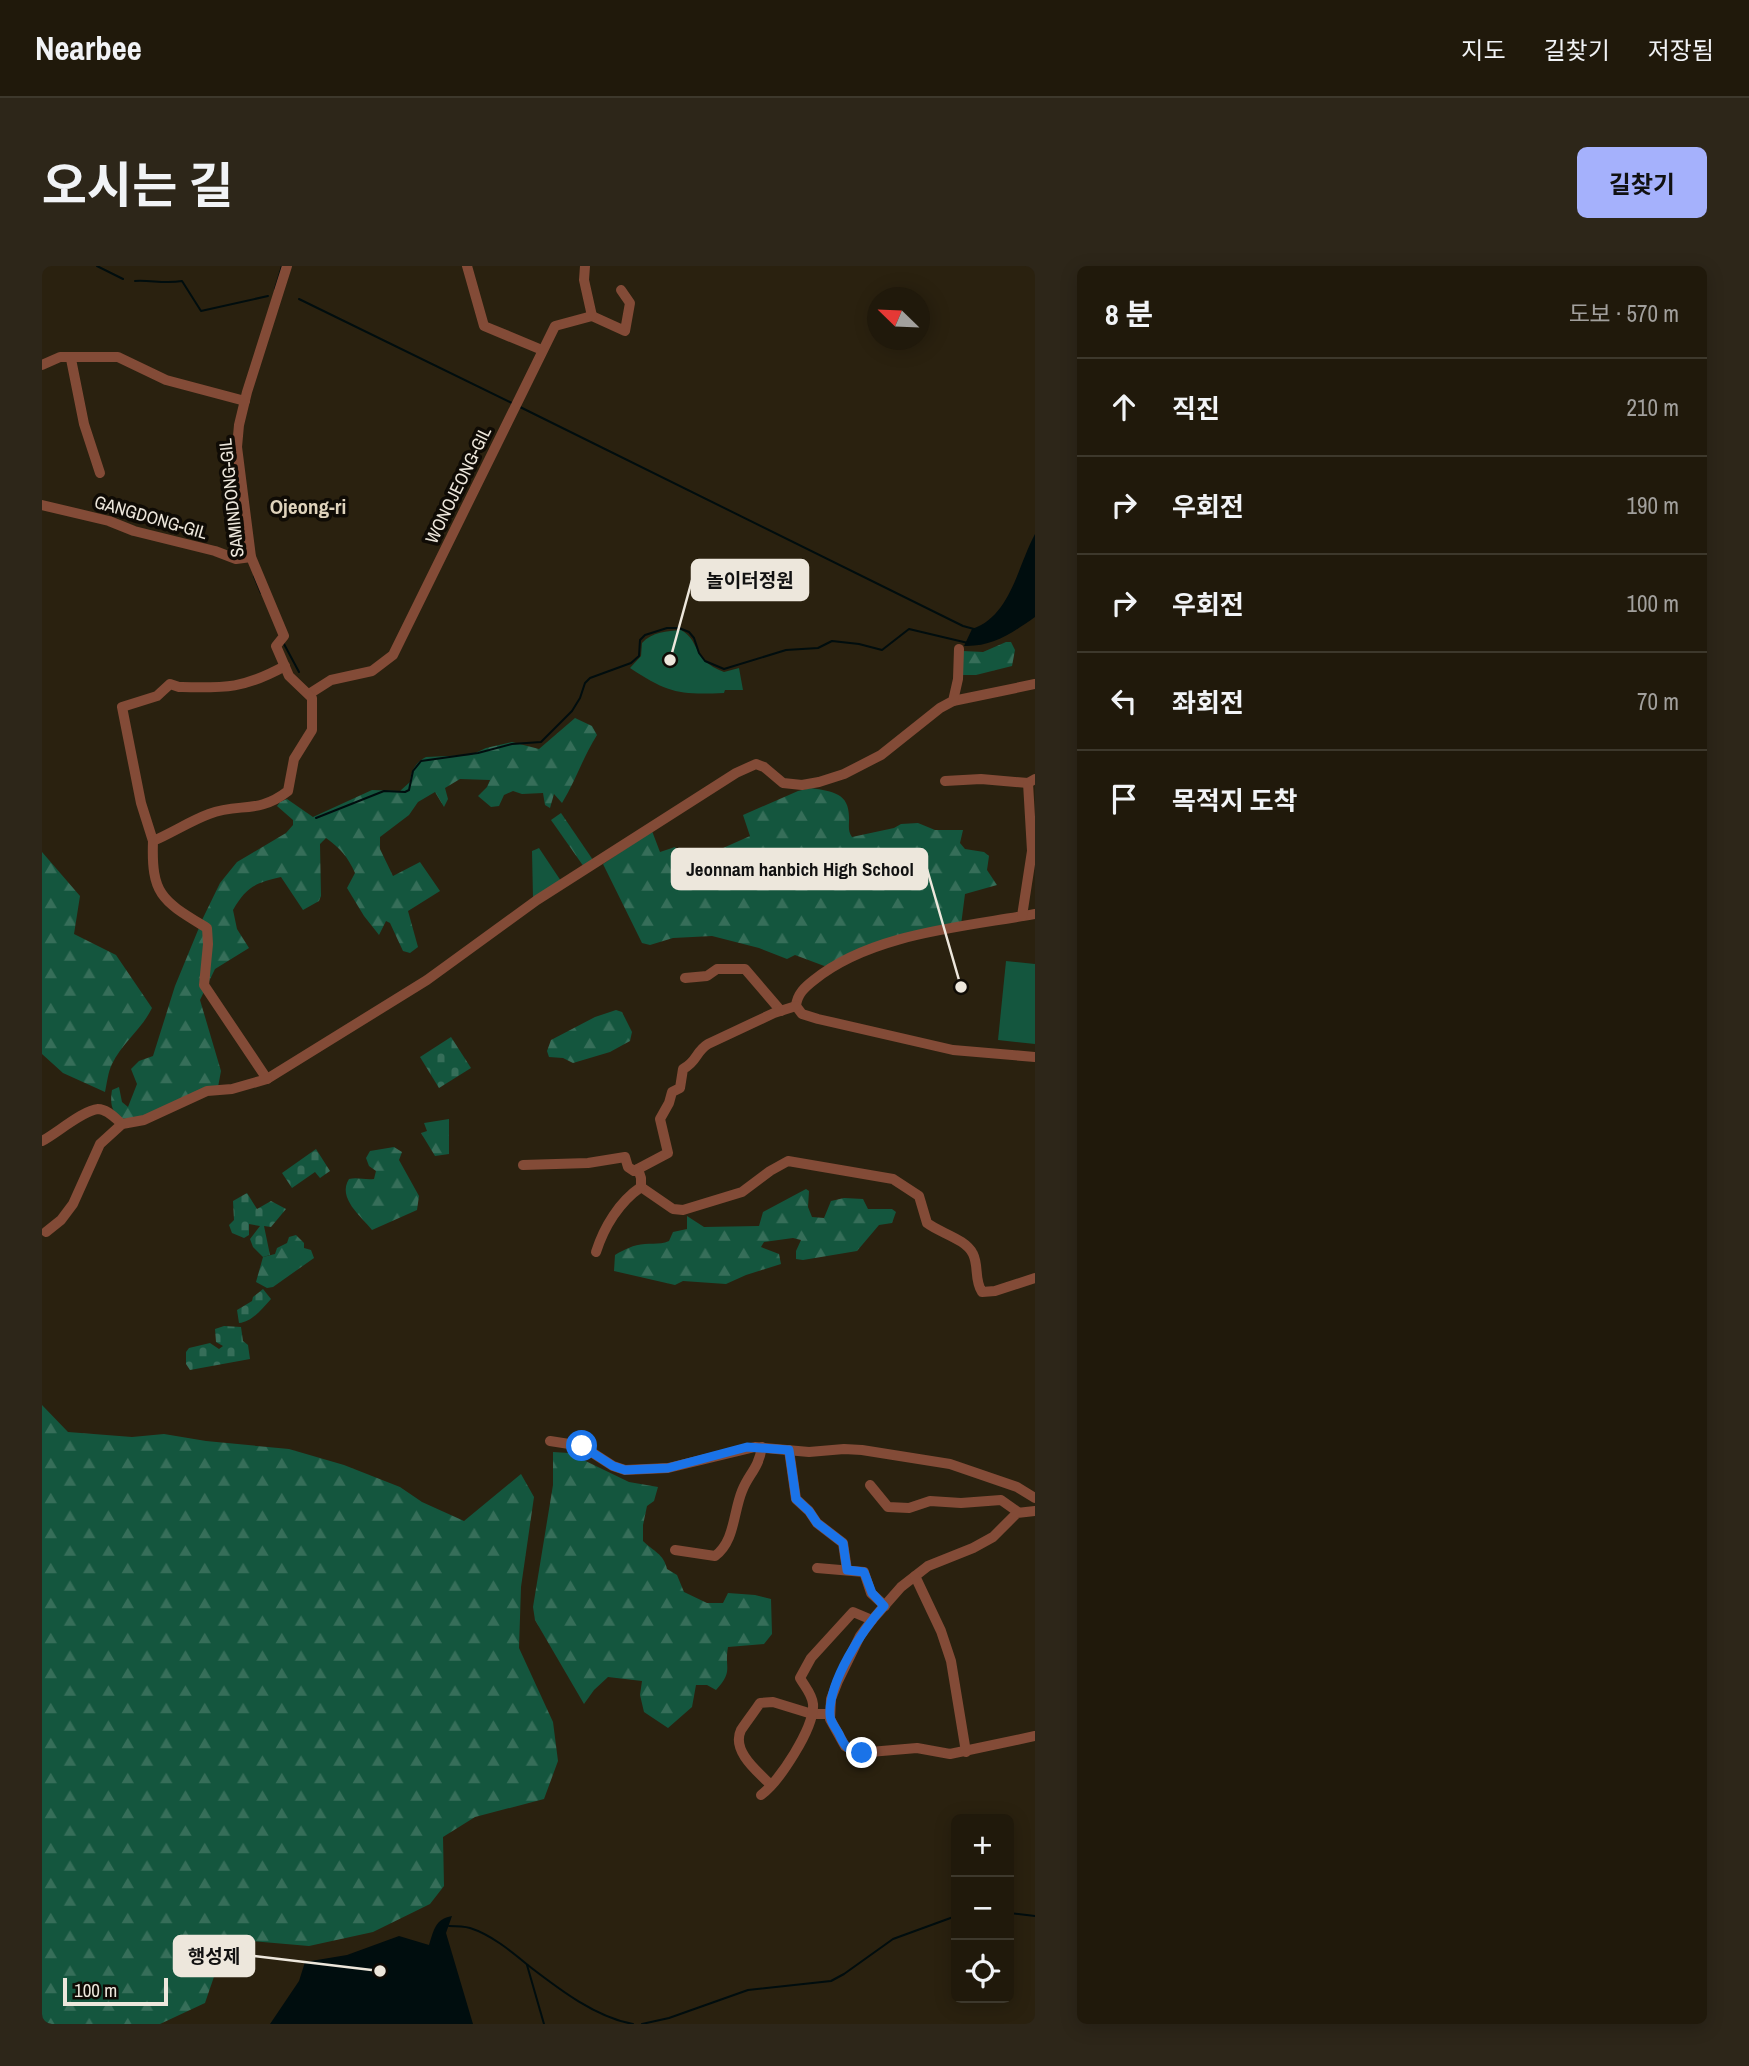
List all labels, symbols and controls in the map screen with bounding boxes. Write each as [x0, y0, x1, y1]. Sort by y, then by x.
text: Nearbee [35, 26, 142, 70]
text: 지도 [1461, 34, 1506, 66]
text: 길찾기 [1544, 34, 1610, 66]
text: 저장됨 [1648, 34, 1714, 66]
button: 길찾기 [1577, 147, 1707, 218]
text: 오시는 길 [42, 152, 234, 218]
north arrow [867, 287, 930, 350]
text: 8 분 [1105, 294, 1153, 334]
text: 도보 · 570 m [1569, 298, 1679, 329]
icon: ahead [1105, 388, 1143, 426]
text: 직진 [1172, 391, 1220, 426]
text: 210 m [1627, 392, 1679, 423]
street label: WONOJEONG-GIL [419, 422, 497, 548]
street label: SAMINDONG-GIL [212, 437, 250, 559]
icon: right [1105, 486, 1143, 524]
street label: GANGDONG-GIL [92, 489, 210, 545]
text: 우회전 [1172, 489, 1244, 524]
text: 190 m [1627, 490, 1679, 521]
district label: Ojeong-ri [270, 492, 346, 521]
callout: 놀이터정원 [692, 560, 808, 600]
text: 놀이터정원 [706, 567, 794, 593]
icon: right [1105, 584, 1143, 622]
text: 우회전 [1172, 587, 1244, 622]
text: 100 m [1627, 588, 1679, 619]
icon: left [1105, 682, 1143, 720]
text: 좌회전 [1172, 685, 1244, 720]
text: 70 m [1637, 686, 1679, 717]
icon: arrive [1105, 780, 1143, 818]
text: 목적지 도착 [1172, 783, 1298, 818]
callout: Jeonnam hanbich High School [672, 849, 927, 889]
text: Jeonnam hanbich High School [686, 856, 914, 882]
route start [566, 1430, 597, 1461]
route end [846, 1737, 877, 1768]
map controls [951, 1814, 1014, 2003]
button: + [951, 1814, 1014, 1877]
button: − [951, 1877, 1014, 1940]
callout: 행성제 [174, 1936, 254, 1976]
button: locate [951, 1940, 1014, 2003]
text: 행성제 [188, 1943, 240, 1969]
scale bar [63, 1975, 168, 2007]
text: 100 m [74, 1977, 117, 2003]

